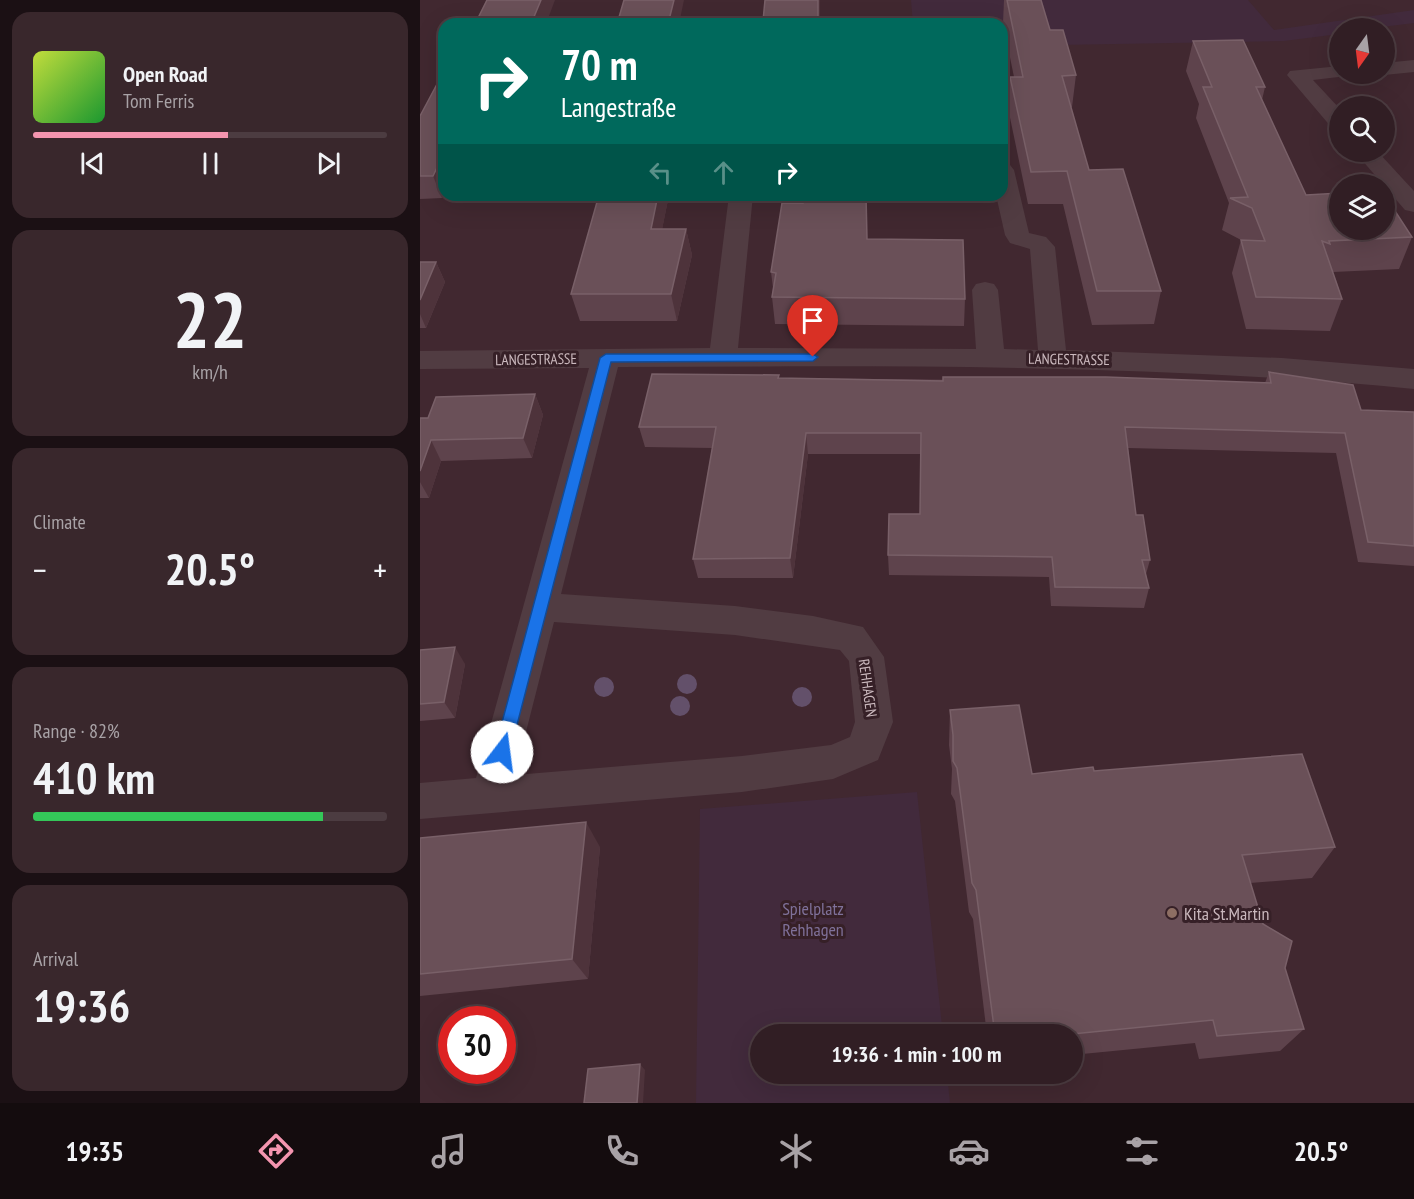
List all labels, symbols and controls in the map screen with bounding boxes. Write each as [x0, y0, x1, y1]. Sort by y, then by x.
north arrow [1329, 18, 1395, 84]
map controls [1329, 18, 1395, 240]
text: 70 m [561, 37, 638, 92]
icon: right [462, 42, 540, 120]
text: Open Road [123, 60, 208, 88]
text: Tom Ferris [123, 88, 194, 114]
text: Langestraße [561, 90, 676, 124]
button: search [1329, 96, 1395, 162]
icon: previous [76, 147, 109, 180]
icon: pause [194, 147, 227, 180]
icon: next [312, 147, 345, 180]
icon: left [644, 156, 677, 189]
icon: ahead [707, 156, 740, 189]
icon: right [770, 156, 803, 189]
button: layers [1329, 174, 1395, 240]
text: 22 [173, 269, 247, 370]
pin [787, 295, 838, 357]
icon: arrive [796, 304, 829, 337]
street label: LANGESTRASSE [495, 349, 577, 369]
street label: LANGESTRASSE [1028, 349, 1110, 369]
text: km/h [192, 359, 228, 385]
text: Climate [33, 509, 86, 535]
text: 20.5° [165, 539, 255, 597]
text: − [33, 548, 47, 591]
text: + [373, 548, 387, 591]
street label: REHHAGEN [855, 658, 881, 718]
text: Range · 82% [33, 718, 120, 744]
position arrow [470, 720, 534, 784]
text: 410 km [33, 748, 155, 806]
park label: Spielplatz Rehhagen [782, 897, 844, 941]
place label: Kita St.Martin [1184, 902, 1269, 925]
marker: Kita St.Martin [1165, 906, 1179, 920]
text: Arrival [33, 946, 78, 972]
text: 19:36 [33, 976, 130, 1034]
speed limit sign: 30 [438, 1006, 516, 1084]
text: 19:36 · 1 min · 100 m [831, 1040, 1002, 1068]
icon: directions [255, 1130, 297, 1172]
icon: music [428, 1130, 470, 1172]
icon: phone [601, 1130, 643, 1172]
icon: climate [775, 1130, 817, 1172]
icon: car [948, 1130, 990, 1172]
icon: filters [1121, 1130, 1163, 1172]
text: 19:35 [66, 1134, 124, 1168]
text: 20.5° [1294, 1134, 1348, 1168]

